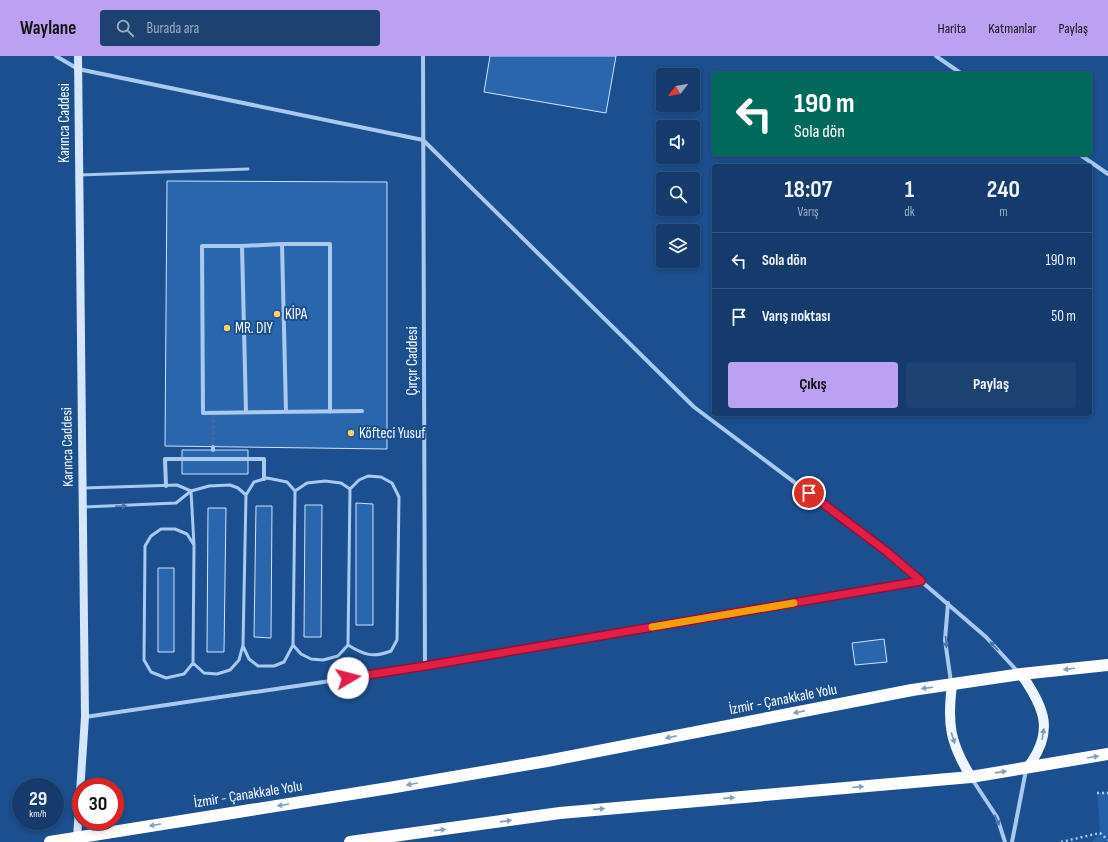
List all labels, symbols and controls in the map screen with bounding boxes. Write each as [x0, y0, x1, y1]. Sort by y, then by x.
search box [100, 10, 380, 46]
text: Waylane [20, 17, 76, 40]
icon: search [114, 17, 136, 39]
text: Burada ara [146, 19, 199, 38]
text: Harita [938, 20, 966, 37]
text: Katmanlar [988, 20, 1037, 37]
text: Paylaş [1059, 20, 1088, 37]
north arrow [656, 68, 700, 112]
map controls [656, 68, 700, 268]
street label: Karınca Caddesi [55, 83, 74, 163]
text: 190 m [794, 87, 855, 120]
icon: left [728, 88, 780, 140]
button: sound [656, 120, 700, 164]
text: Sola dön [794, 121, 845, 142]
button: search [656, 172, 700, 216]
text: 18:07 [784, 175, 832, 204]
text: 1 [905, 175, 914, 204]
text: 240 [987, 175, 1020, 204]
text: Varış [797, 204, 819, 220]
text: dk [904, 204, 915, 220]
text: m [999, 204, 1007, 220]
button: layers [656, 224, 700, 268]
icon: left [728, 250, 750, 272]
text: Sola dön [762, 251, 807, 270]
text: 190 m [1045, 251, 1076, 270]
place label: KİPA [285, 305, 308, 324]
icon: arrive [728, 306, 750, 328]
text: Varış noktası [762, 307, 830, 326]
text: 50 m [1051, 307, 1076, 326]
marker: KİPA [272, 309, 282, 319]
place label: MR. DIY [235, 319, 273, 338]
marker: MR. DIY [222, 323, 232, 333]
street label: Çırçır Caddesi [403, 326, 422, 395]
button: Çıkış [728, 362, 898, 408]
button: Paylaş [906, 362, 1076, 408]
street label: Karınca Caddesi [57, 407, 78, 487]
place label: Köfteci Yusuf [359, 424, 426, 443]
marker: Köfteci Yusuf [346, 428, 356, 438]
pin [792, 476, 826, 510]
icon: arrive [798, 482, 820, 504]
one-way arrow [115, 502, 127, 509]
one-way arrow [942, 636, 949, 648]
one-way arrow [989, 641, 999, 651]
position arrow [327, 657, 369, 699]
one-way arrow [1063, 665, 1075, 672]
street label: İzmir - Çanakkale Yolu [727, 680, 839, 719]
one-way arrow [920, 685, 933, 691]
one-way arrow [793, 709, 805, 715]
one-way arrow [1040, 727, 1046, 740]
one-way arrow [950, 732, 956, 744]
one-way arrow [665, 734, 677, 740]
one-way arrow [1087, 754, 1099, 760]
one-way arrow [995, 769, 1007, 775]
street label: İzmir - Çanakkale Yolu [192, 777, 304, 812]
speed limit sign: 30 [72, 778, 124, 830]
one-way arrow [405, 781, 418, 787]
one-way arrow [852, 783, 864, 790]
text: 29 [29, 787, 47, 811]
one-way arrow [722, 795, 735, 801]
one-way arrow [277, 802, 289, 808]
one-way arrow [593, 806, 605, 813]
text: km/h [29, 808, 47, 820]
one-way arrow [995, 815, 1001, 827]
one-way arrow [500, 818, 513, 824]
one-way arrow [149, 822, 161, 828]
one-way arrow [434, 827, 446, 833]

